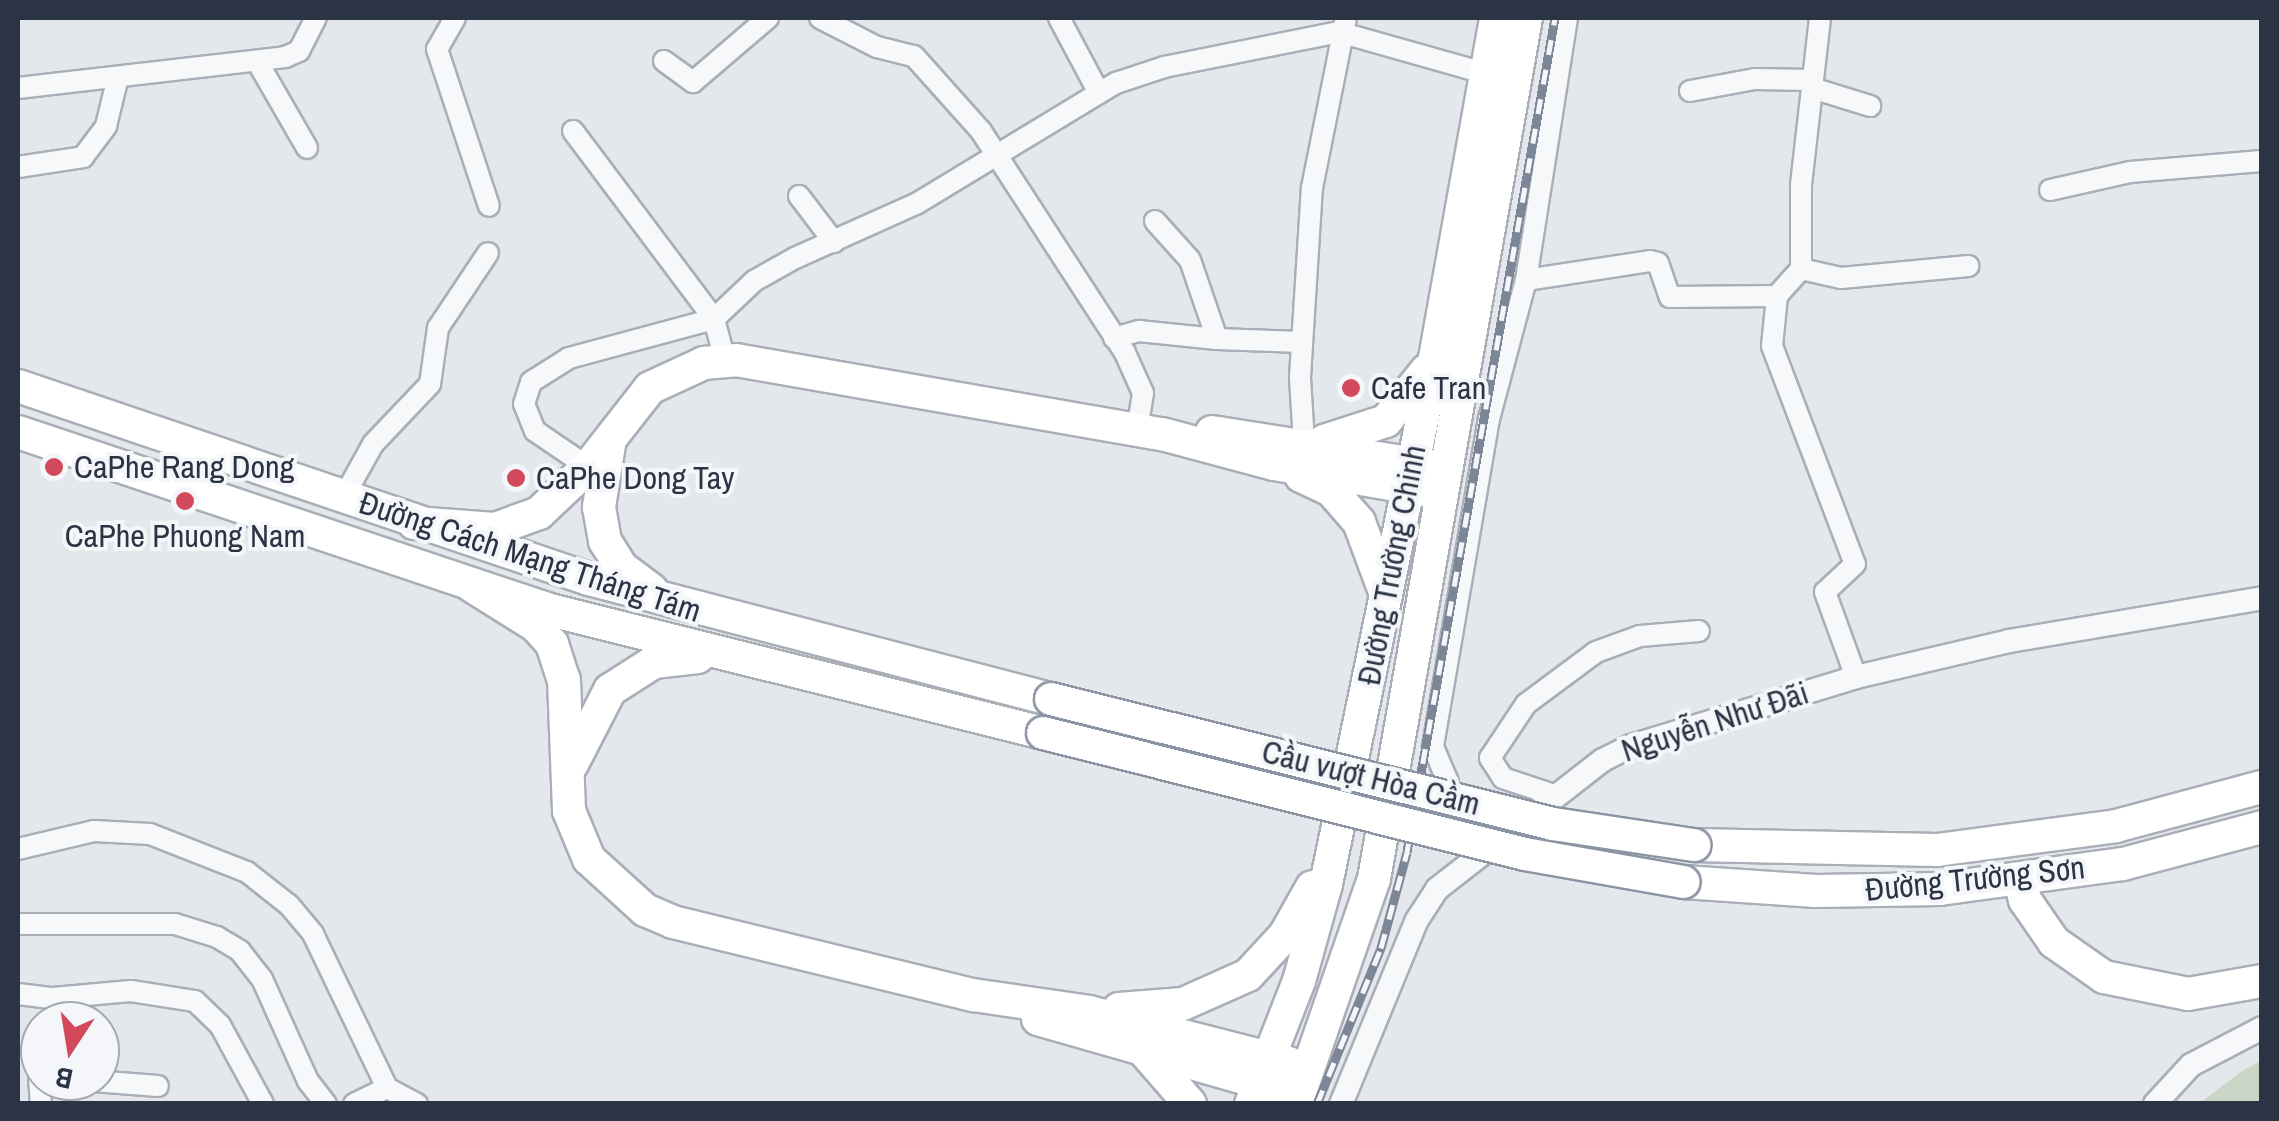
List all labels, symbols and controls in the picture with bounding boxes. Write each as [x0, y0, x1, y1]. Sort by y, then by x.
place label: Cafe Tran [1371, 369, 1487, 407]
marker: Cafe Tran [1340, 377, 1362, 399]
street label: Đường Trường Chinh [1350, 442, 1434, 688]
place label: CaPhe Rang Dong [74, 448, 294, 486]
marker: CaPhe Rang Dong [43, 456, 65, 478]
place label: CaPhe Dong Tay [536, 459, 735, 497]
marker: CaPhe Dong Tay [505, 467, 527, 489]
street label: Đường Cách Mạng Tháng Tám [354, 483, 706, 631]
marker: CaPhe Phuong Nam [174, 490, 196, 512]
place label: CaPhe Phuong Nam [65, 517, 305, 555]
street label: Nguyễn Như Đãi [1617, 674, 1813, 770]
street label: Cầu vượt Hòa Cầm [1258, 732, 1484, 824]
street label: Đường Trường Sơn [1863, 848, 2087, 910]
north arrow [20, 1001, 120, 1101]
text: B [52, 1058, 76, 1099]

